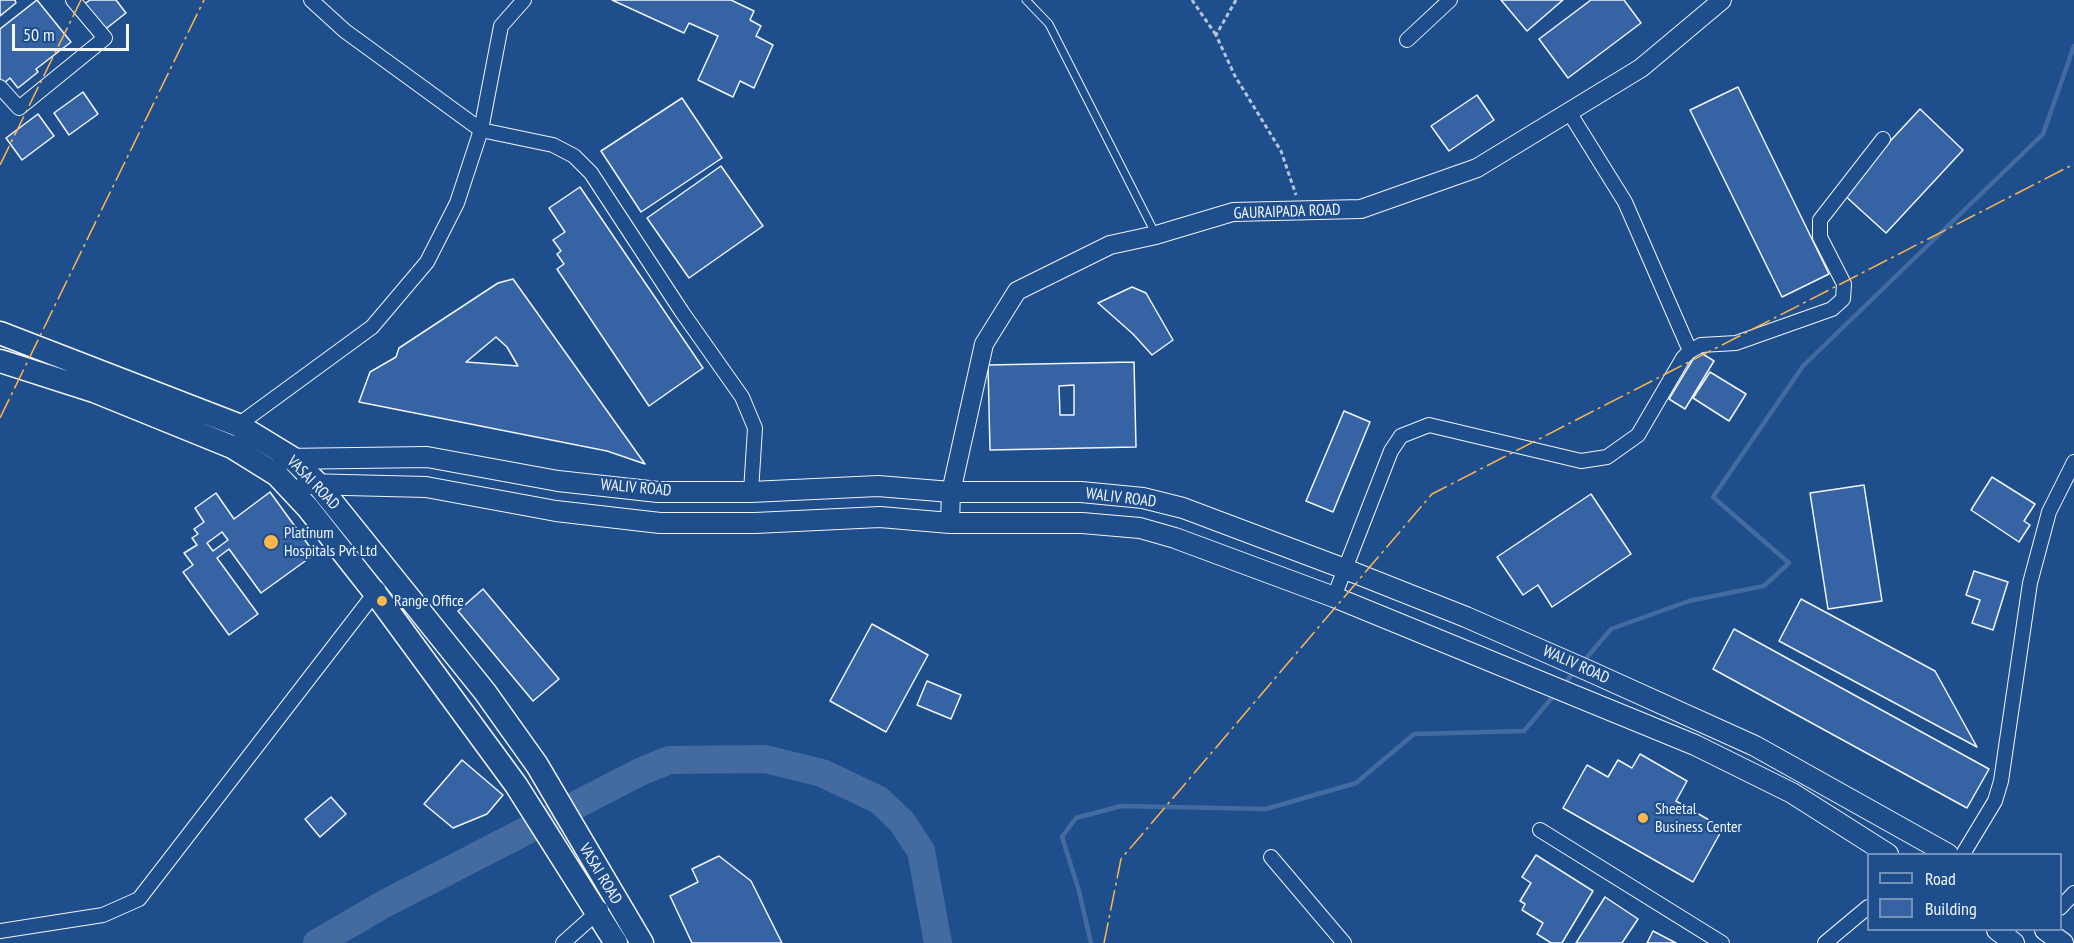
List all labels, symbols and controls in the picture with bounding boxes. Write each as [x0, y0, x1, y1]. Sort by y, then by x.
scale bar [15, 12, 132, 50]
text: 50 m [23, 23, 55, 46]
street label: GAURAIPADA ROAD [1233, 201, 1341, 223]
street label: VASAI ROAD [283, 452, 343, 514]
street label: WALIV ROAD [600, 475, 672, 501]
street label: WALIV ROAD [1085, 484, 1157, 512]
place label: Platinum Hospitals Pvt Ltd [284, 523, 377, 561]
marker: Platinum Hospitals Pvt Ltd [262, 533, 280, 551]
place label: Range Office [394, 591, 464, 611]
marker: Range Office [375, 594, 389, 608]
street label: WALIV ROAD [1540, 642, 1612, 688]
place label: Sheetal Business Center [1655, 799, 1742, 837]
marker: Sheetal Business Center [1636, 811, 1650, 825]
street label: VASAI ROAD [574, 840, 626, 908]
legend [1867, 853, 2062, 931]
text: Road [1925, 867, 1956, 890]
text: Building [1925, 897, 1977, 920]

